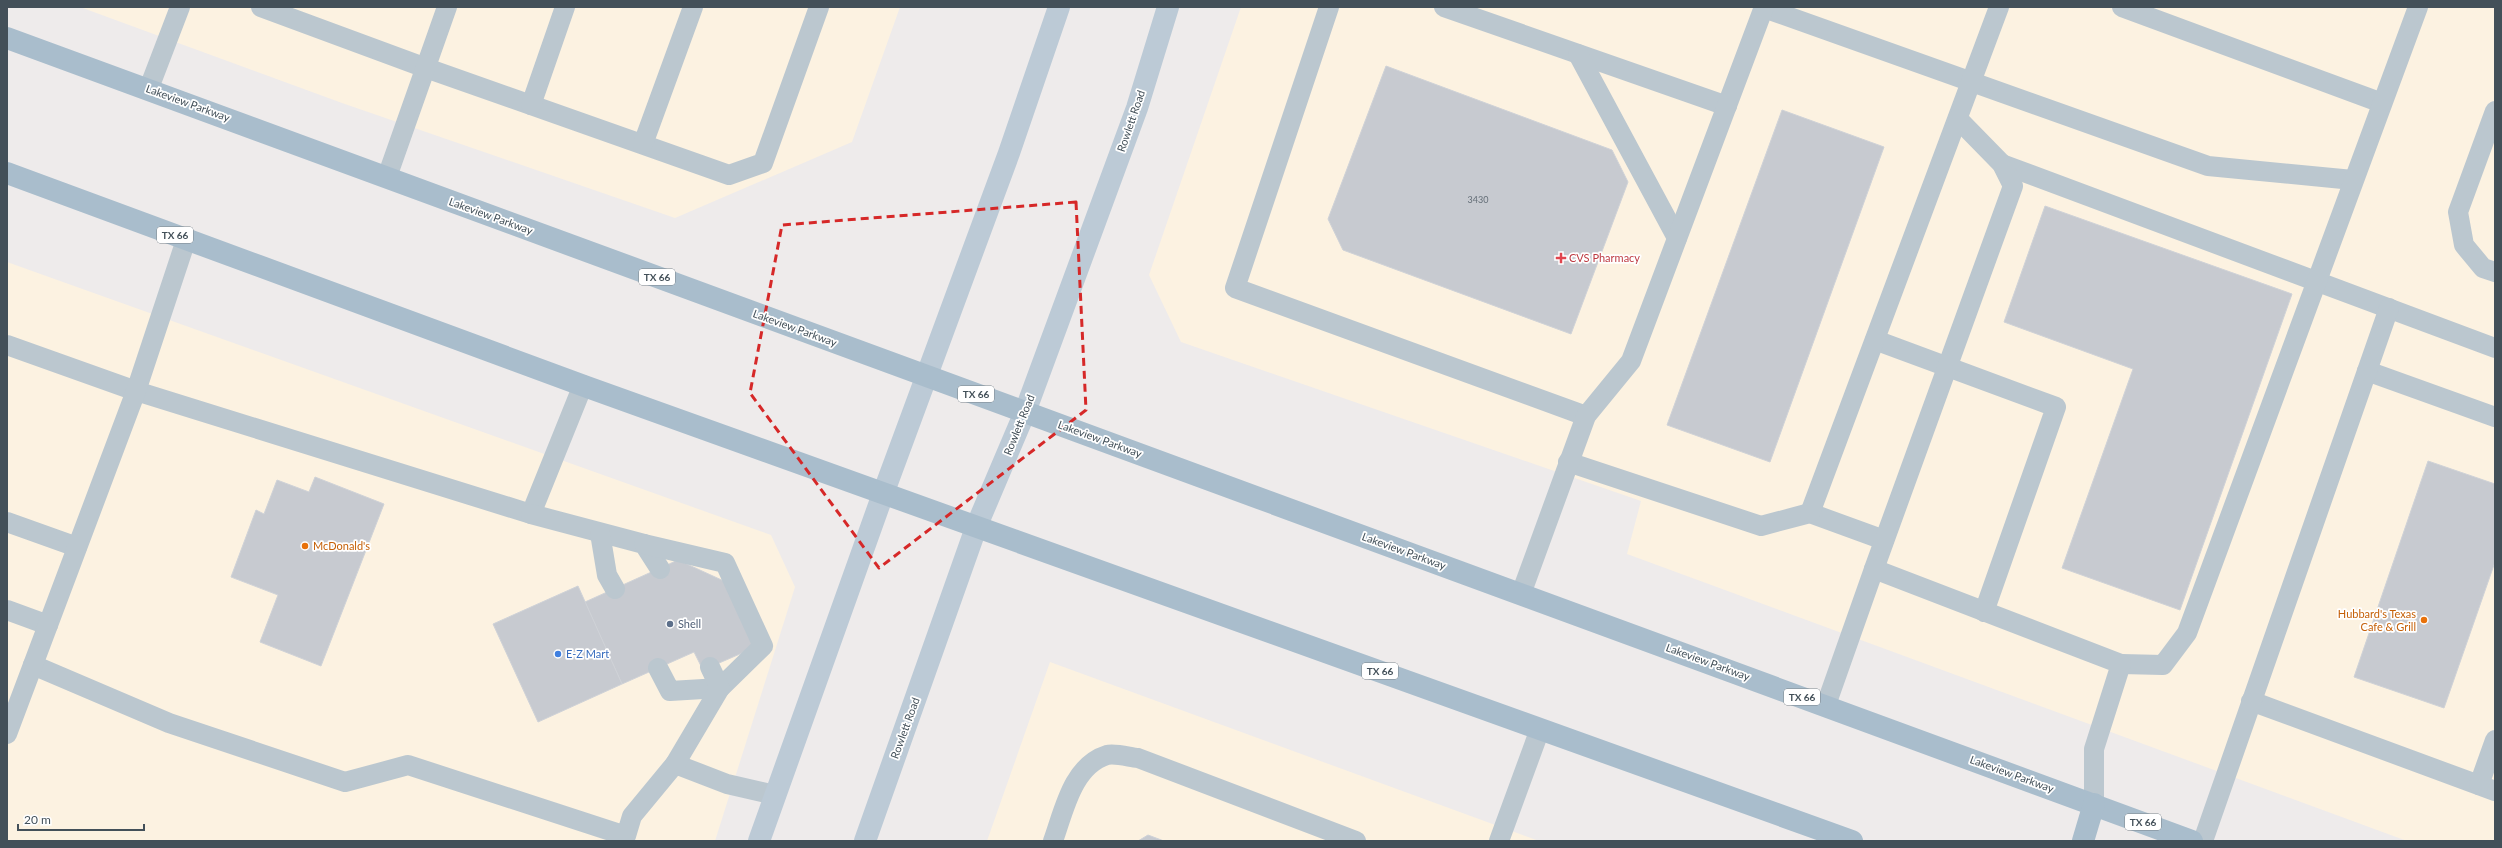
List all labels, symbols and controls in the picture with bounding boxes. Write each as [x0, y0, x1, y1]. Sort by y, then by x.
street label: Lakeview Parkway [144, 81, 232, 124]
street label: Rowlett Road [1114, 88, 1147, 153]
street label: Lakeview Parkway [447, 194, 535, 237]
house number: 3430 [1468, 194, 1488, 205]
road number: TX 66 [157, 227, 193, 243]
place label: CVS Pharmacy [1569, 251, 1640, 264]
marker: CVS Pharmacy [1556, 253, 1566, 263]
road number: TX 66 [639, 269, 675, 285]
street label: Lakeview Parkway [751, 306, 839, 349]
road number: TX 66 [958, 386, 994, 402]
street label: Rowlett Road [1000, 393, 1037, 457]
street label: Lakeview Parkway [1056, 417, 1144, 460]
street label: Lakeview Parkway [1360, 529, 1448, 572]
place label: McDonald's [313, 539, 370, 552]
marker: McDonald's [300, 541, 310, 551]
place label: Hubbard's Texas Cafe & Grill [2338, 607, 2416, 633]
marker: Hubbard's Texas Cafe & Grill [2419, 615, 2429, 625]
place label: Shell [678, 617, 701, 630]
marker: Shell [665, 619, 675, 629]
street label: Lakeview Parkway [1664, 640, 1752, 683]
place label: E-Z Mart [566, 647, 609, 660]
marker: E-Z Mart [553, 649, 563, 659]
road number: TX 66 [1362, 663, 1398, 679]
road number: TX 66 [1784, 689, 1820, 705]
street label: Rowlett Road [887, 695, 922, 760]
street label: Lakeview Parkway [1968, 752, 2056, 795]
scale bar [18, 806, 144, 832]
text: 20 m [24, 812, 51, 827]
road number: TX 66 [2125, 814, 2161, 830]

